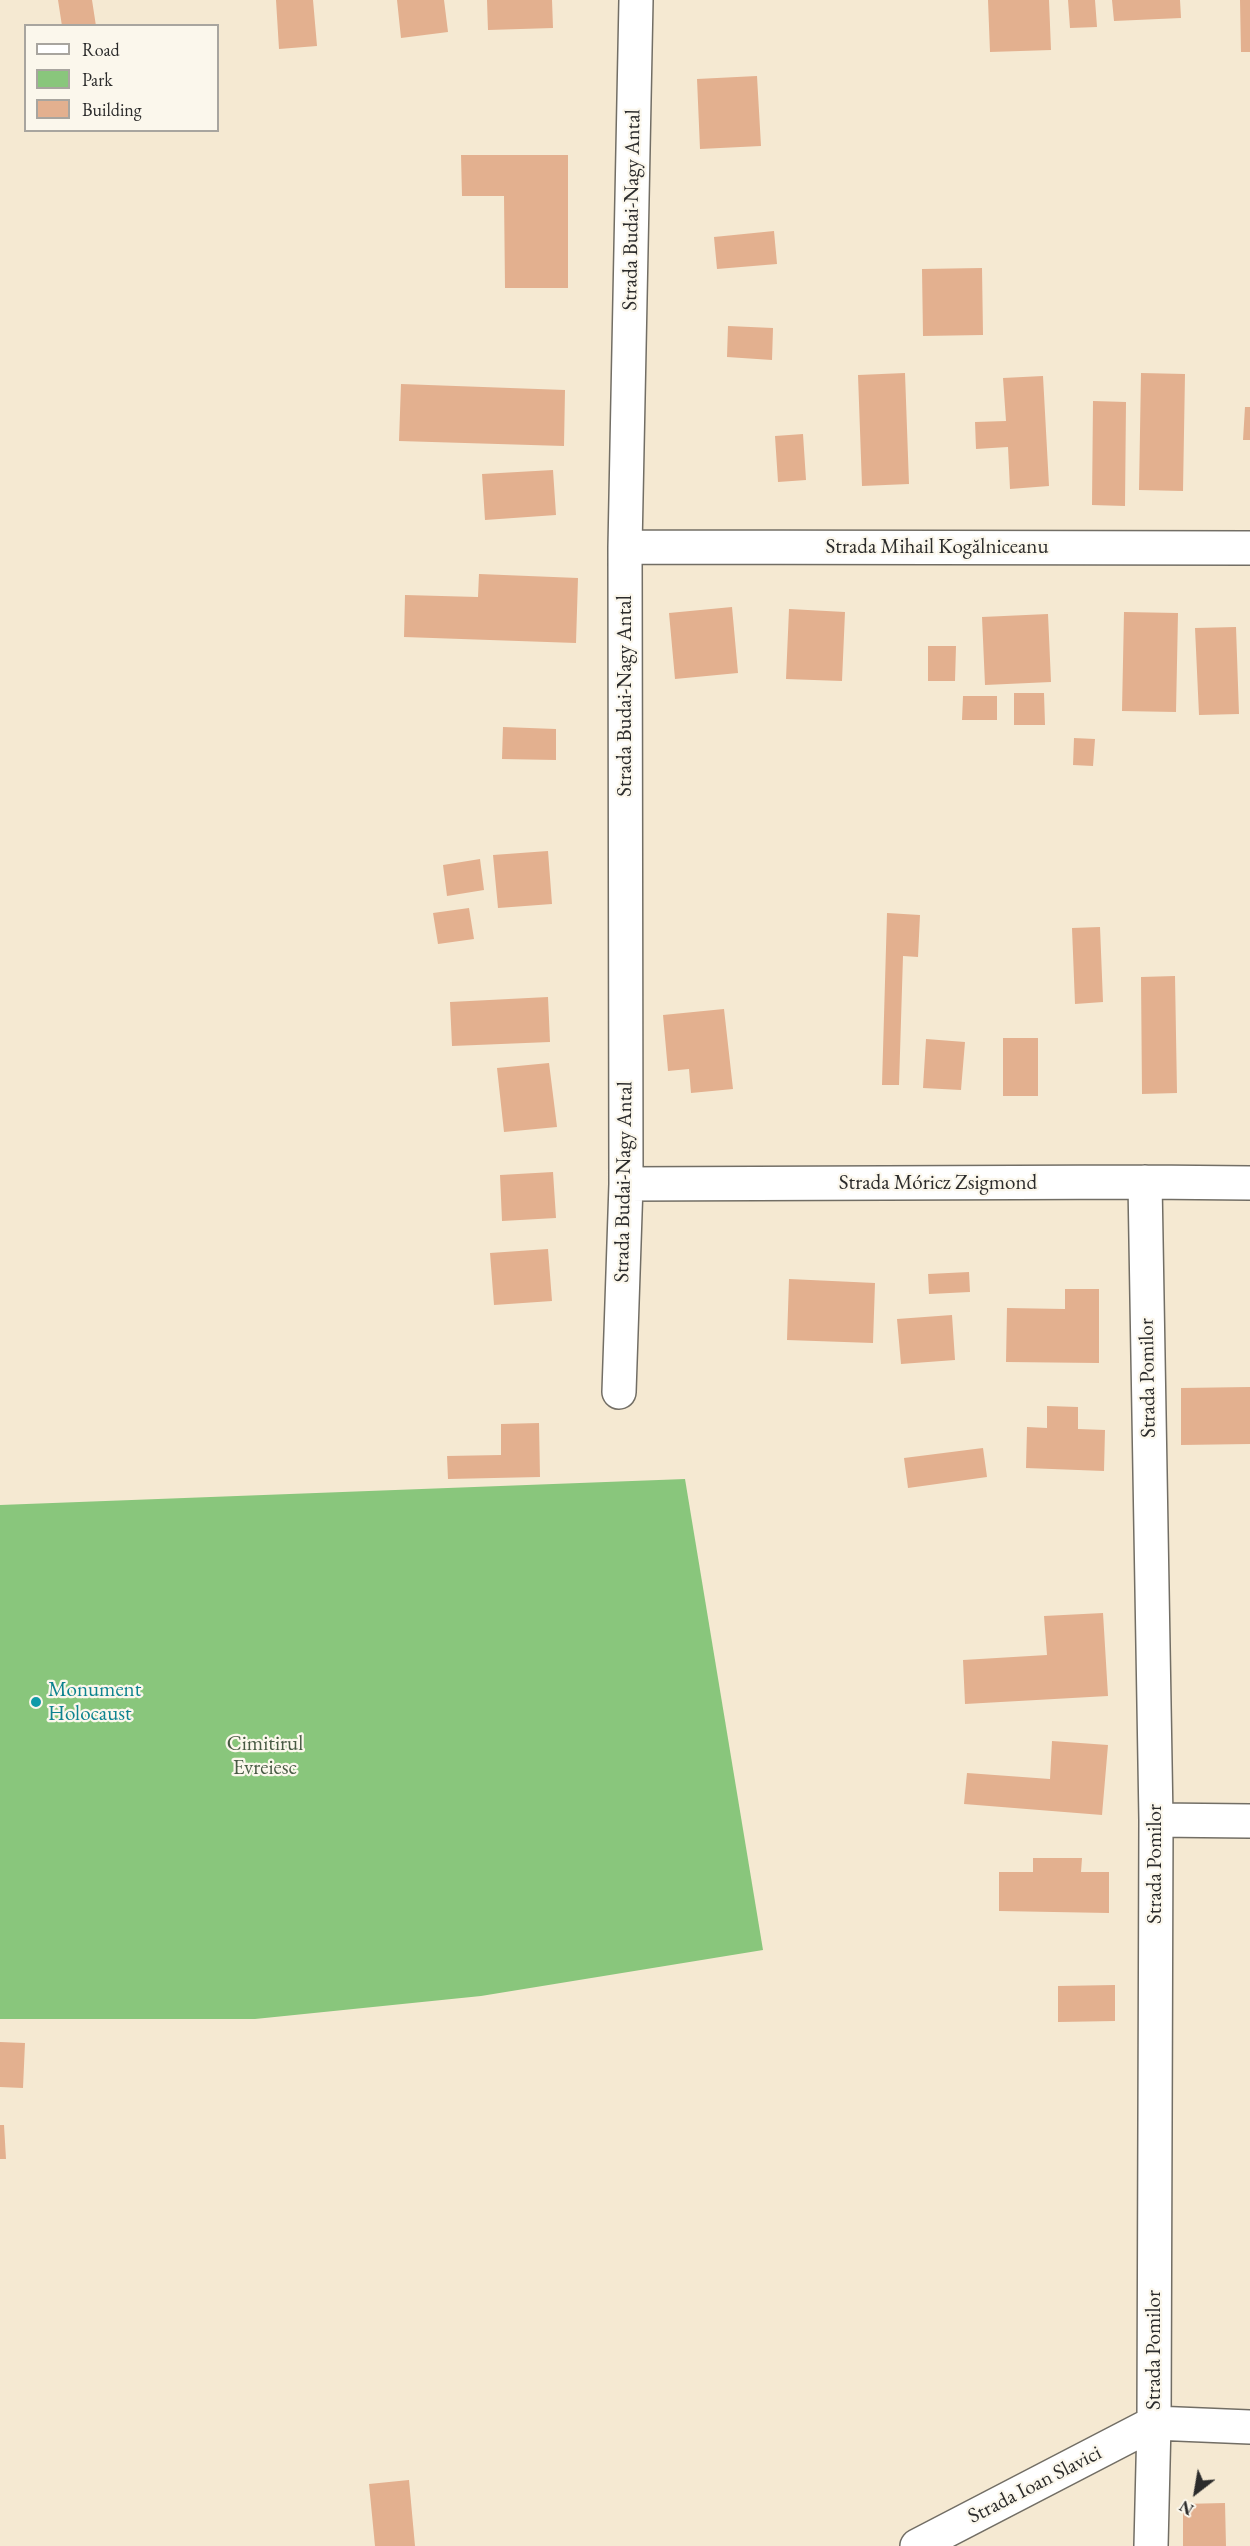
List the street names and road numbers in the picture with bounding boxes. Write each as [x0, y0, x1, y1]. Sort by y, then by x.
street label: Strada Budai-Nagy Antal [618, 109, 646, 311]
street label: Strada Mihail Kogălniceanu [826, 534, 1048, 560]
street label: Strada Budai-Nagy Antal [612, 595, 638, 797]
street label: Strada Budai-Nagy Antal [610, 1081, 638, 1283]
street label: Strada Móricz Zsigmond [839, 1170, 1037, 1196]
street label: Strada Pomilor [1134, 1318, 1162, 1438]
street label: Strada Pomilor [1142, 1804, 1168, 1924]
street label: Strada Pomilor [1141, 2290, 1167, 2410]
street label: Strada Ioan Slavici [964, 2441, 1106, 2529]

